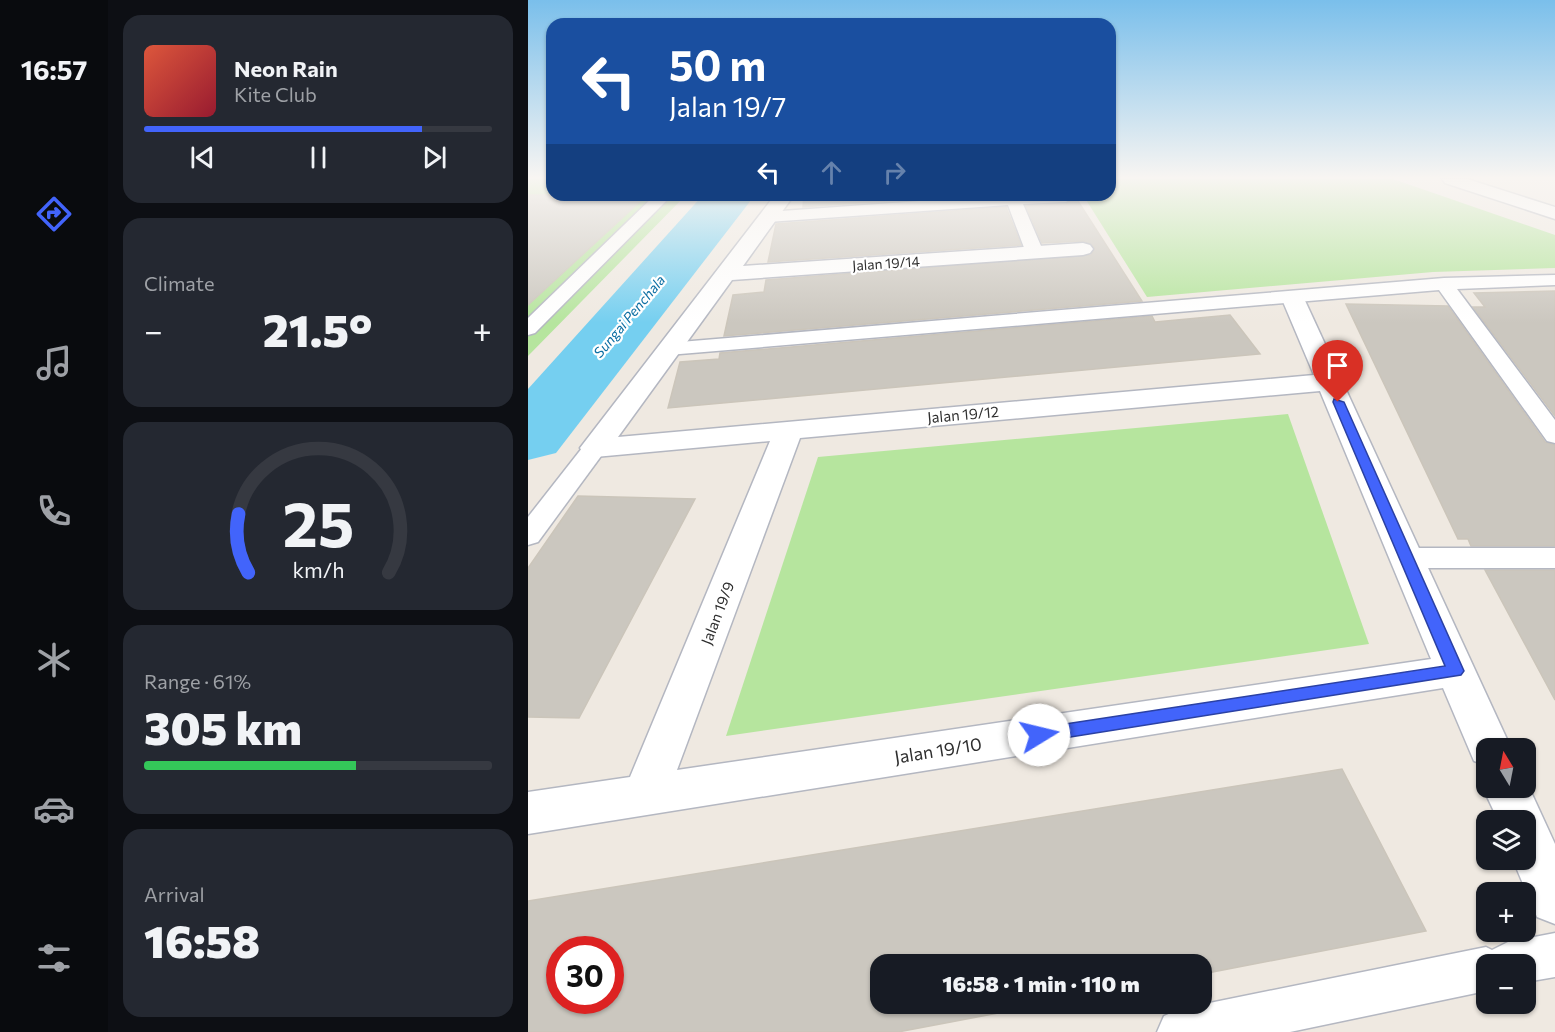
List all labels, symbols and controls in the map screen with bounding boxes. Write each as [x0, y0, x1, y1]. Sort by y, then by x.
text: 50 m [669, 38, 766, 90]
icon: left [570, 42, 648, 120]
text: 16:57 [21, 53, 87, 86]
text: Neon Rain [234, 55, 338, 82]
text: Kite Club [234, 82, 317, 106]
text: Jalan 19/7 [669, 90, 786, 123]
icon: previous [186, 141, 219, 174]
icon: pause [302, 141, 335, 174]
icon: next [418, 141, 451, 174]
icon: left [752, 156, 785, 189]
icon: ahead [815, 156, 848, 189]
icon: right [878, 156, 911, 189]
icon: directions [33, 193, 75, 235]
street label: Jalan 19/14 [852, 252, 921, 274]
text: Climate [144, 271, 214, 295]
water label: Sungai Penchala [590, 271, 668, 361]
text: 21.5° [263, 301, 373, 356]
text: − [144, 309, 163, 350]
text: + [473, 309, 492, 350]
pin [1312, 340, 1363, 402]
icon: music [33, 342, 75, 384]
icon: arrive [1321, 349, 1354, 382]
street label: Jalan 19/12 [926, 402, 1000, 426]
text: 25 [282, 484, 354, 560]
icon: phone [33, 490, 75, 532]
text: km/h [292, 556, 344, 582]
street label: Jalan 19/9 [697, 579, 737, 647]
icon: climate [33, 639, 75, 681]
text: Range · 61% [144, 669, 251, 693]
text: 305 km [144, 699, 302, 754]
position arrow [1007, 703, 1071, 767]
street label: Jalan 19/10 [893, 732, 983, 768]
north arrow [1476, 738, 1536, 798]
map controls [1476, 738, 1536, 1014]
icon: car [33, 788, 75, 830]
button: layers [1476, 810, 1536, 870]
text: Arrival [144, 882, 205, 906]
button: + [1476, 882, 1536, 942]
text: 16:58 [144, 912, 260, 967]
speed limit sign: 30 [546, 936, 624, 1014]
icon: filters [33, 937, 75, 979]
button: − [1476, 954, 1536, 1014]
text: 16:58 · 1 min · 110 m [942, 970, 1140, 997]

